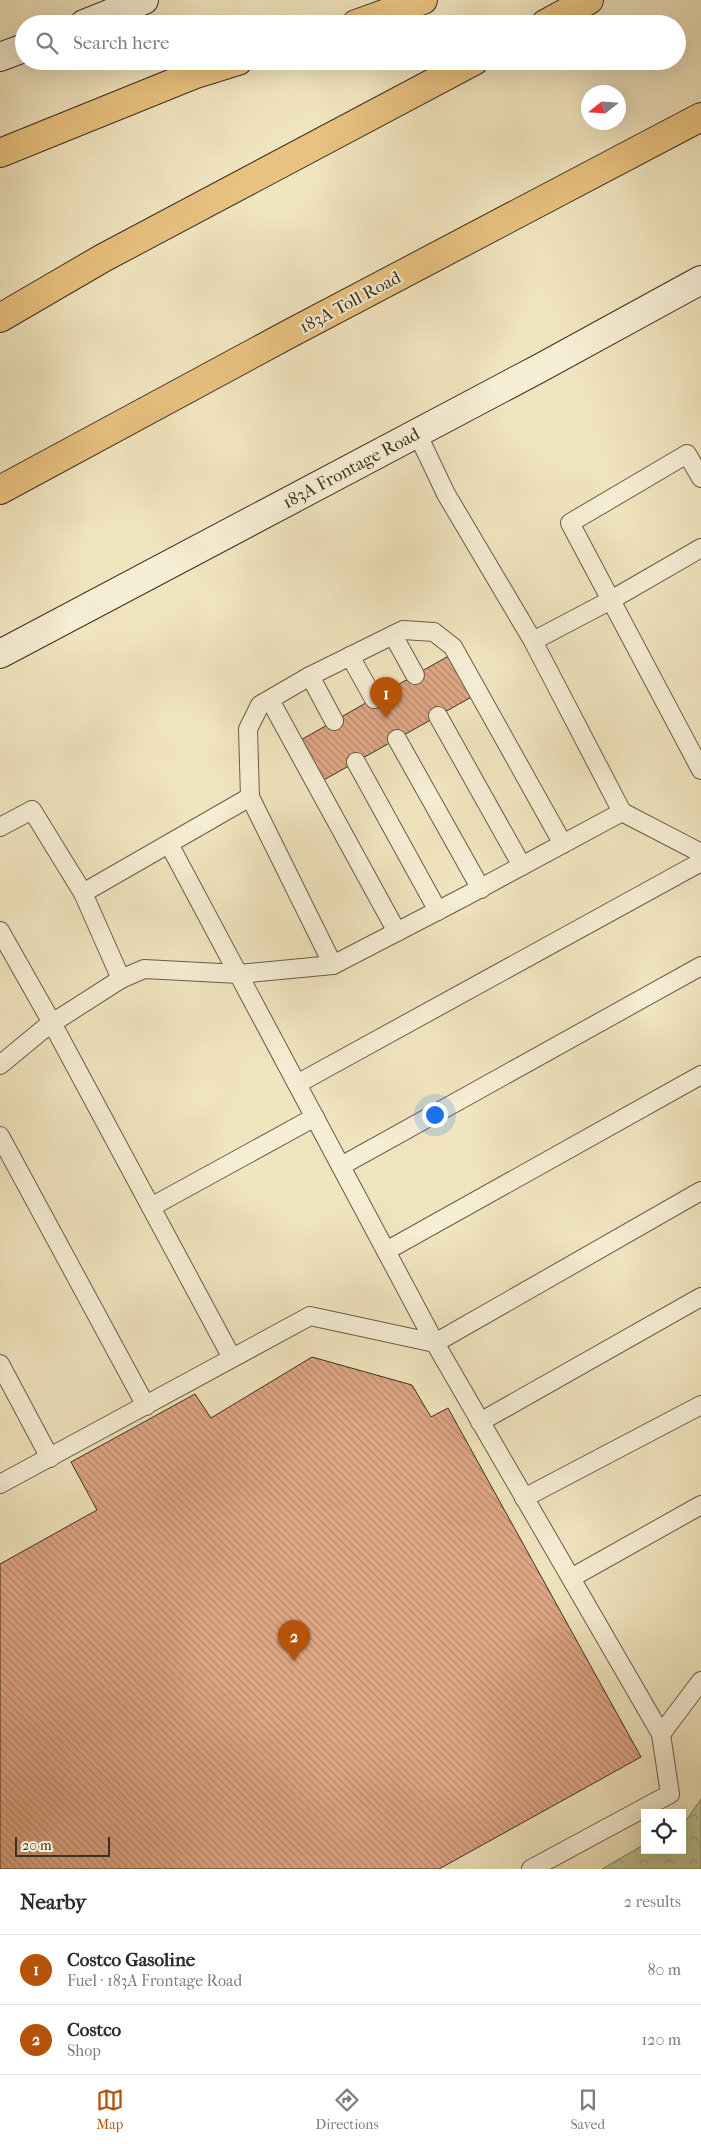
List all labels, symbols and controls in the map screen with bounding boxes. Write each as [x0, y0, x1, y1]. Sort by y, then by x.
search box [15, 15, 686, 70]
icon: search [33, 29, 61, 57]
text: Search here [73, 32, 169, 54]
north arrow [581, 85, 626, 130]
street label: 183A Toll Road [296, 267, 405, 338]
street label: 183A Frontage Road [279, 423, 423, 513]
pin: 1 [370, 677, 402, 718]
your location [422, 1102, 448, 1128]
pin: 2 [278, 1620, 310, 1661]
map controls [641, 1809, 686, 1854]
button: locate [641, 1809, 686, 1854]
scale bar [15, 1834, 110, 1857]
text: 20 m [22, 1837, 52, 1854]
text: Nearby [20, 1890, 86, 1914]
text: 2 results [624, 1892, 681, 1911]
text: Costco Gasoline [67, 1949, 195, 1971]
text: 1 [33, 1960, 39, 1979]
text: 80 m [647, 1960, 681, 1979]
text: Fuel · 183A Frontage Road [67, 1971, 242, 1990]
text: Costco [67, 2019, 121, 2041]
text: 2 [32, 2030, 40, 2049]
text: 120 m [642, 2030, 681, 2049]
text: Shop [67, 2041, 101, 2060]
tab: Map [96, 2086, 124, 2133]
tab: Directions [316, 2086, 379, 2133]
tab: Saved [570, 2086, 605, 2133]

